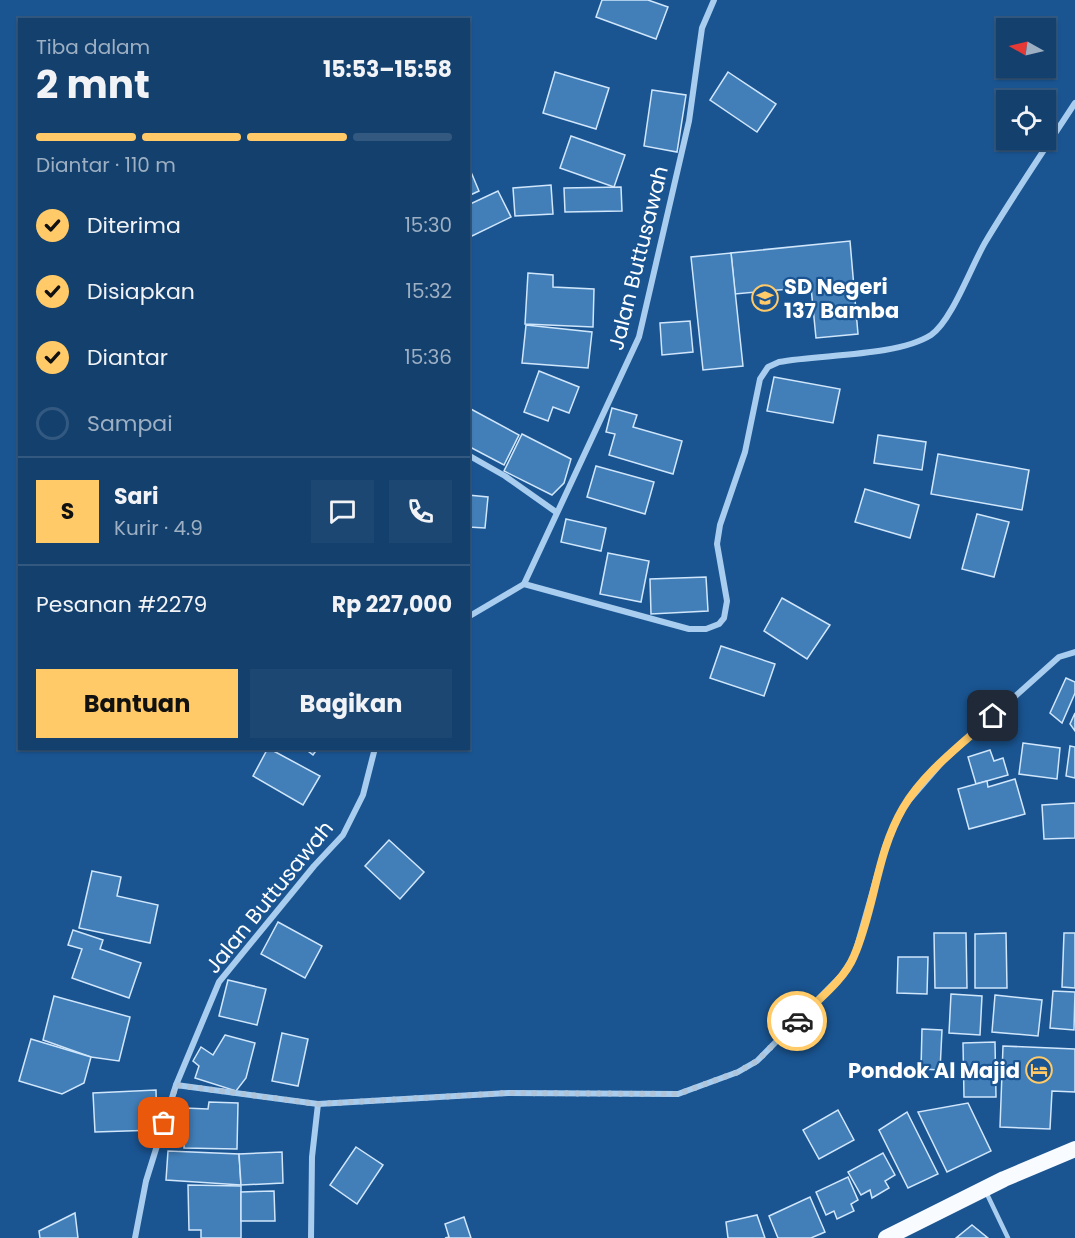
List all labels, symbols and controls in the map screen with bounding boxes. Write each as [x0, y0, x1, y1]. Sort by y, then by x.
north arrow [996, 18, 1056, 78]
map controls [996, 18, 1056, 150]
text: Tiba dalam [36, 33, 150, 61]
text: 15:53–15:58 [323, 54, 452, 85]
text: 2 mnt [36, 57, 150, 112]
button: locate [996, 90, 1056, 150]
text: Diantar · 110 m [36, 151, 176, 179]
street label: Jalan Buttusawah [601, 163, 675, 353]
icon: check [36, 209, 69, 242]
text: Diterima [87, 210, 181, 241]
text: 15:30 [404, 211, 452, 239]
place label: SD Negeri 137 Bamba [784, 272, 899, 325]
icon: check [36, 275, 69, 308]
text: Disiapkan [87, 276, 195, 307]
text: 15:32 [406, 277, 452, 305]
school or university icon: SD Negeri 137 Bamba [750, 283, 780, 313]
icon: check [36, 341, 69, 374]
text: Diantar [87, 342, 168, 373]
text: 15:36 [404, 343, 452, 371]
text: Sampai [87, 408, 173, 439]
button: chat [311, 480, 374, 543]
button: phone [389, 480, 452, 543]
text: Sari [114, 481, 158, 512]
text: S [61, 496, 74, 527]
text: Kurir · 4.9 [114, 514, 203, 542]
text: Pesanan #2279 [36, 589, 207, 620]
text: Rp 227,000 [332, 589, 452, 620]
button: Bantuan [36, 669, 238, 738]
button: Bagikan [250, 669, 452, 738]
pin [967, 690, 1018, 741]
icon: home [976, 699, 1009, 732]
street label: Jalan Buttusawah [198, 815, 340, 979]
courier [767, 991, 827, 1051]
icon: car [781, 1005, 814, 1038]
hotel icon: Pondok Al Majid [1024, 1055, 1054, 1085]
place label: Pondok Al Majid [848, 1056, 1020, 1085]
pin [138, 1097, 189, 1148]
icon: bag [147, 1106, 180, 1139]

